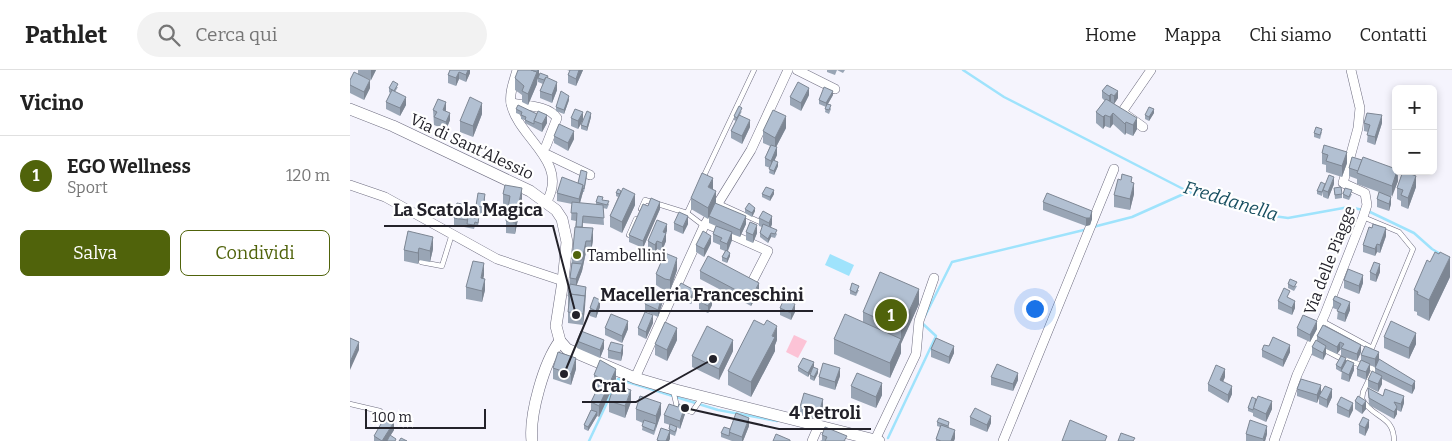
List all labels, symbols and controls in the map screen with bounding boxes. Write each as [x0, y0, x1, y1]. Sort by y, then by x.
search box [137, 12, 487, 57]
text: Pathlet [25, 21, 107, 49]
icon: search [155, 21, 183, 49]
text: Cerca qui [195, 23, 277, 46]
text: Home [1085, 24, 1136, 46]
text: Mappa [1164, 24, 1221, 46]
text: Chi siamo [1249, 24, 1332, 46]
text: Contatti [1360, 24, 1427, 46]
map controls [1392, 85, 1437, 175]
button: + [1392, 85, 1437, 130]
text: Vicino [20, 90, 84, 116]
street label: Via di Sant'Alessio [407, 109, 537, 183]
button: − [1392, 130, 1437, 175]
text: EGO Wellness [67, 155, 191, 178]
text: 1 [33, 166, 39, 185]
text: 120 m [286, 166, 330, 185]
water label: Freddanella [1181, 176, 1281, 226]
text: Sport [67, 178, 108, 197]
callout: La Scatola Magica [384, 193, 553, 226]
text: La Scatola Magica [393, 199, 543, 221]
street label: Via delle Piagge [1300, 203, 1359, 317]
button: Salva [20, 230, 170, 276]
button: Condividi [180, 230, 330, 276]
place label: Tambellini [587, 246, 667, 265]
marker: Tambellini [571, 249, 583, 261]
callout: Macelleria Franceschini [590, 278, 813, 311]
text: Macelleria Franceschini [600, 284, 804, 306]
pin: 1 [875, 296, 907, 334]
your location [1022, 296, 1048, 322]
callout: Crai [582, 369, 636, 402]
text: Crai [592, 375, 627, 397]
callout: 4 Petroli [779, 396, 871, 429]
text: 4 Petroli [789, 402, 861, 424]
scale bar [365, 406, 486, 429]
text: 100 m [372, 409, 412, 426]

